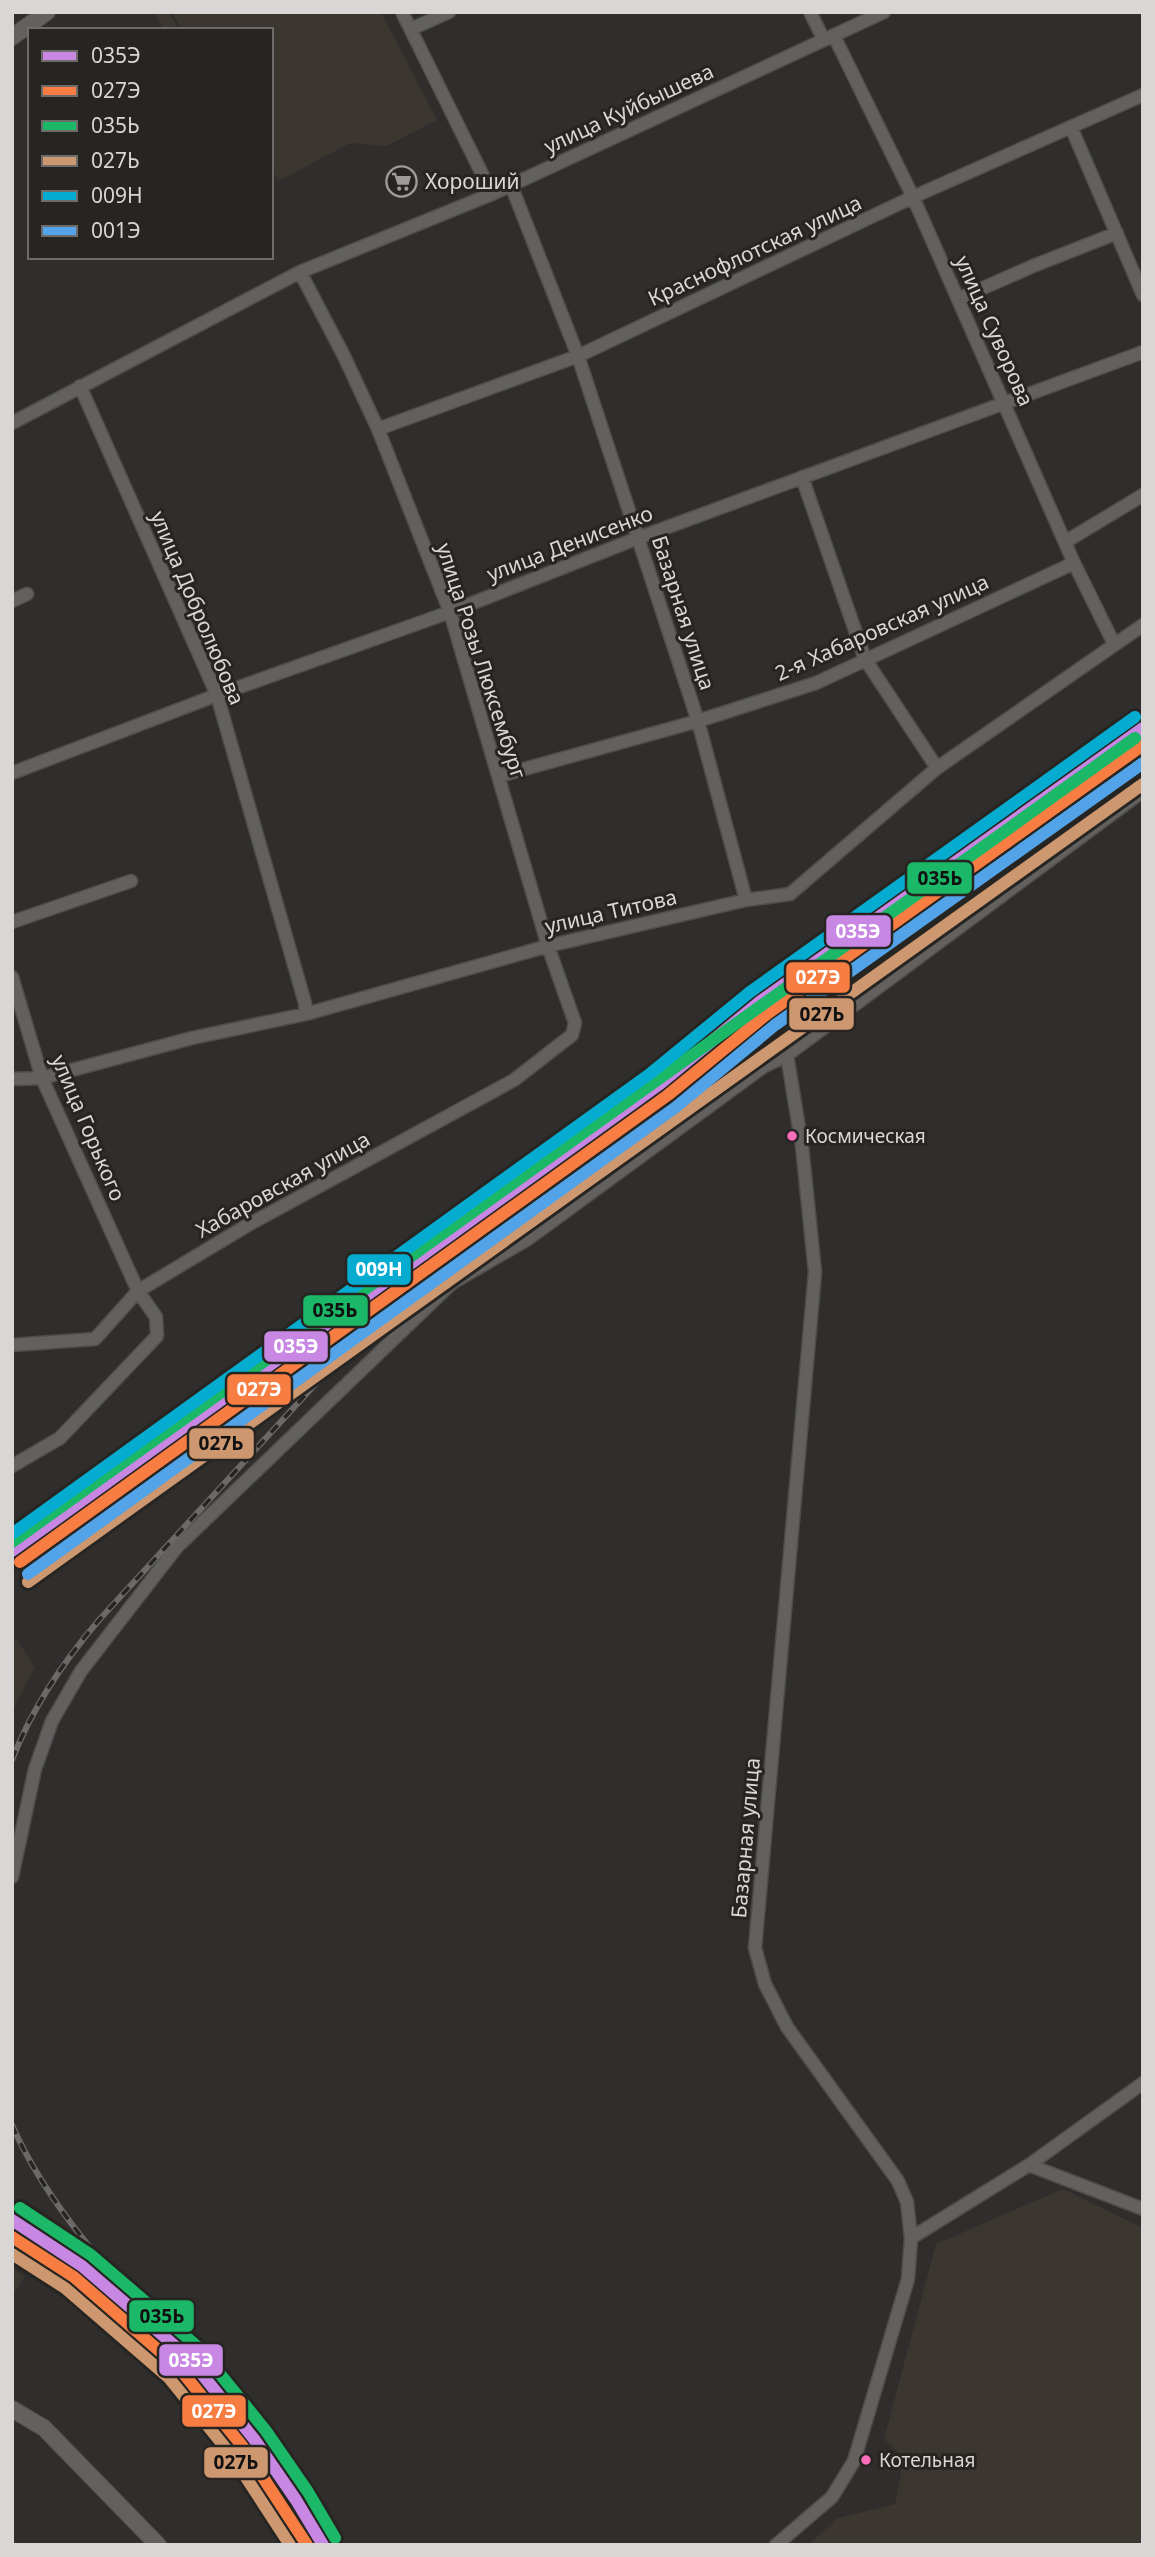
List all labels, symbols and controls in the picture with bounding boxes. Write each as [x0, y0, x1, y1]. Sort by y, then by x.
legend [28, 28, 273, 259]
text: 035Э [91, 41, 141, 69]
street label: улица Куйбышева [539, 57, 718, 160]
text: 027Э [91, 76, 141, 104]
text: 035Ь [91, 111, 140, 139]
text: 027Ь [91, 146, 140, 174]
supermarket icon: Хороший [385, 165, 419, 199]
place label: Хороший [425, 167, 520, 195]
text: 009Н [91, 181, 143, 209]
street label: Краснофлотская улица [643, 188, 866, 312]
text: 001Э [91, 216, 141, 244]
street label: улица Суворова [949, 251, 1041, 410]
street label: улица Денисенко [483, 499, 657, 588]
street label: улица Добролюбова [144, 506, 251, 709]
street label: Базарная улица [646, 532, 722, 694]
street label: улица Розы Люксембург [431, 539, 533, 782]
street label: 2-я Хабаровская улица [770, 567, 993, 687]
line badge: 035Ь [906, 861, 973, 895]
text: 035Ь [918, 865, 962, 891]
street label: улица Титова [542, 882, 680, 940]
line badge: 035Э [825, 914, 892, 948]
text: 035Э [835, 918, 881, 944]
line badge: 027Э [785, 961, 851, 994]
text: 027Э [795, 964, 841, 990]
line badge: 027Ь [788, 997, 855, 1031]
text: 027Ь [800, 1001, 844, 1027]
street label: улица Горького [46, 1050, 132, 1205]
place label: Космическая [805, 1123, 926, 1149]
street label: Хабаровская улица [190, 1125, 375, 1244]
marker: Космическая [785, 1129, 799, 1143]
line badge: 009Н [346, 1253, 412, 1286]
text: 009Н [355, 1256, 403, 1282]
line badge: 035Ь [302, 1294, 369, 1327]
text: 035Ь [313, 1297, 357, 1323]
line badge: 035Э [263, 1330, 329, 1363]
text: 035Э [273, 1333, 319, 1359]
line badge: 027Э [226, 1373, 292, 1406]
text: 027Э [236, 1376, 282, 1402]
line badge: 027Ь [188, 1427, 255, 1460]
text: 027Ь [199, 1430, 243, 1456]
street label: Базарная улица [724, 1757, 766, 1919]
line badge: 035Ь [128, 2299, 195, 2333]
text: 035Ь [140, 2303, 184, 2329]
line badge: 035Э [158, 2343, 224, 2377]
text: 035Э [168, 2347, 214, 2373]
line badge: 027Э [181, 2394, 247, 2428]
text: 027Э [191, 2398, 237, 2424]
line badge: 027Ь [203, 2446, 269, 2479]
place label: Котельная [879, 2447, 975, 2473]
text: 027Ь [214, 2449, 258, 2475]
marker: Котельная [859, 2453, 873, 2467]

